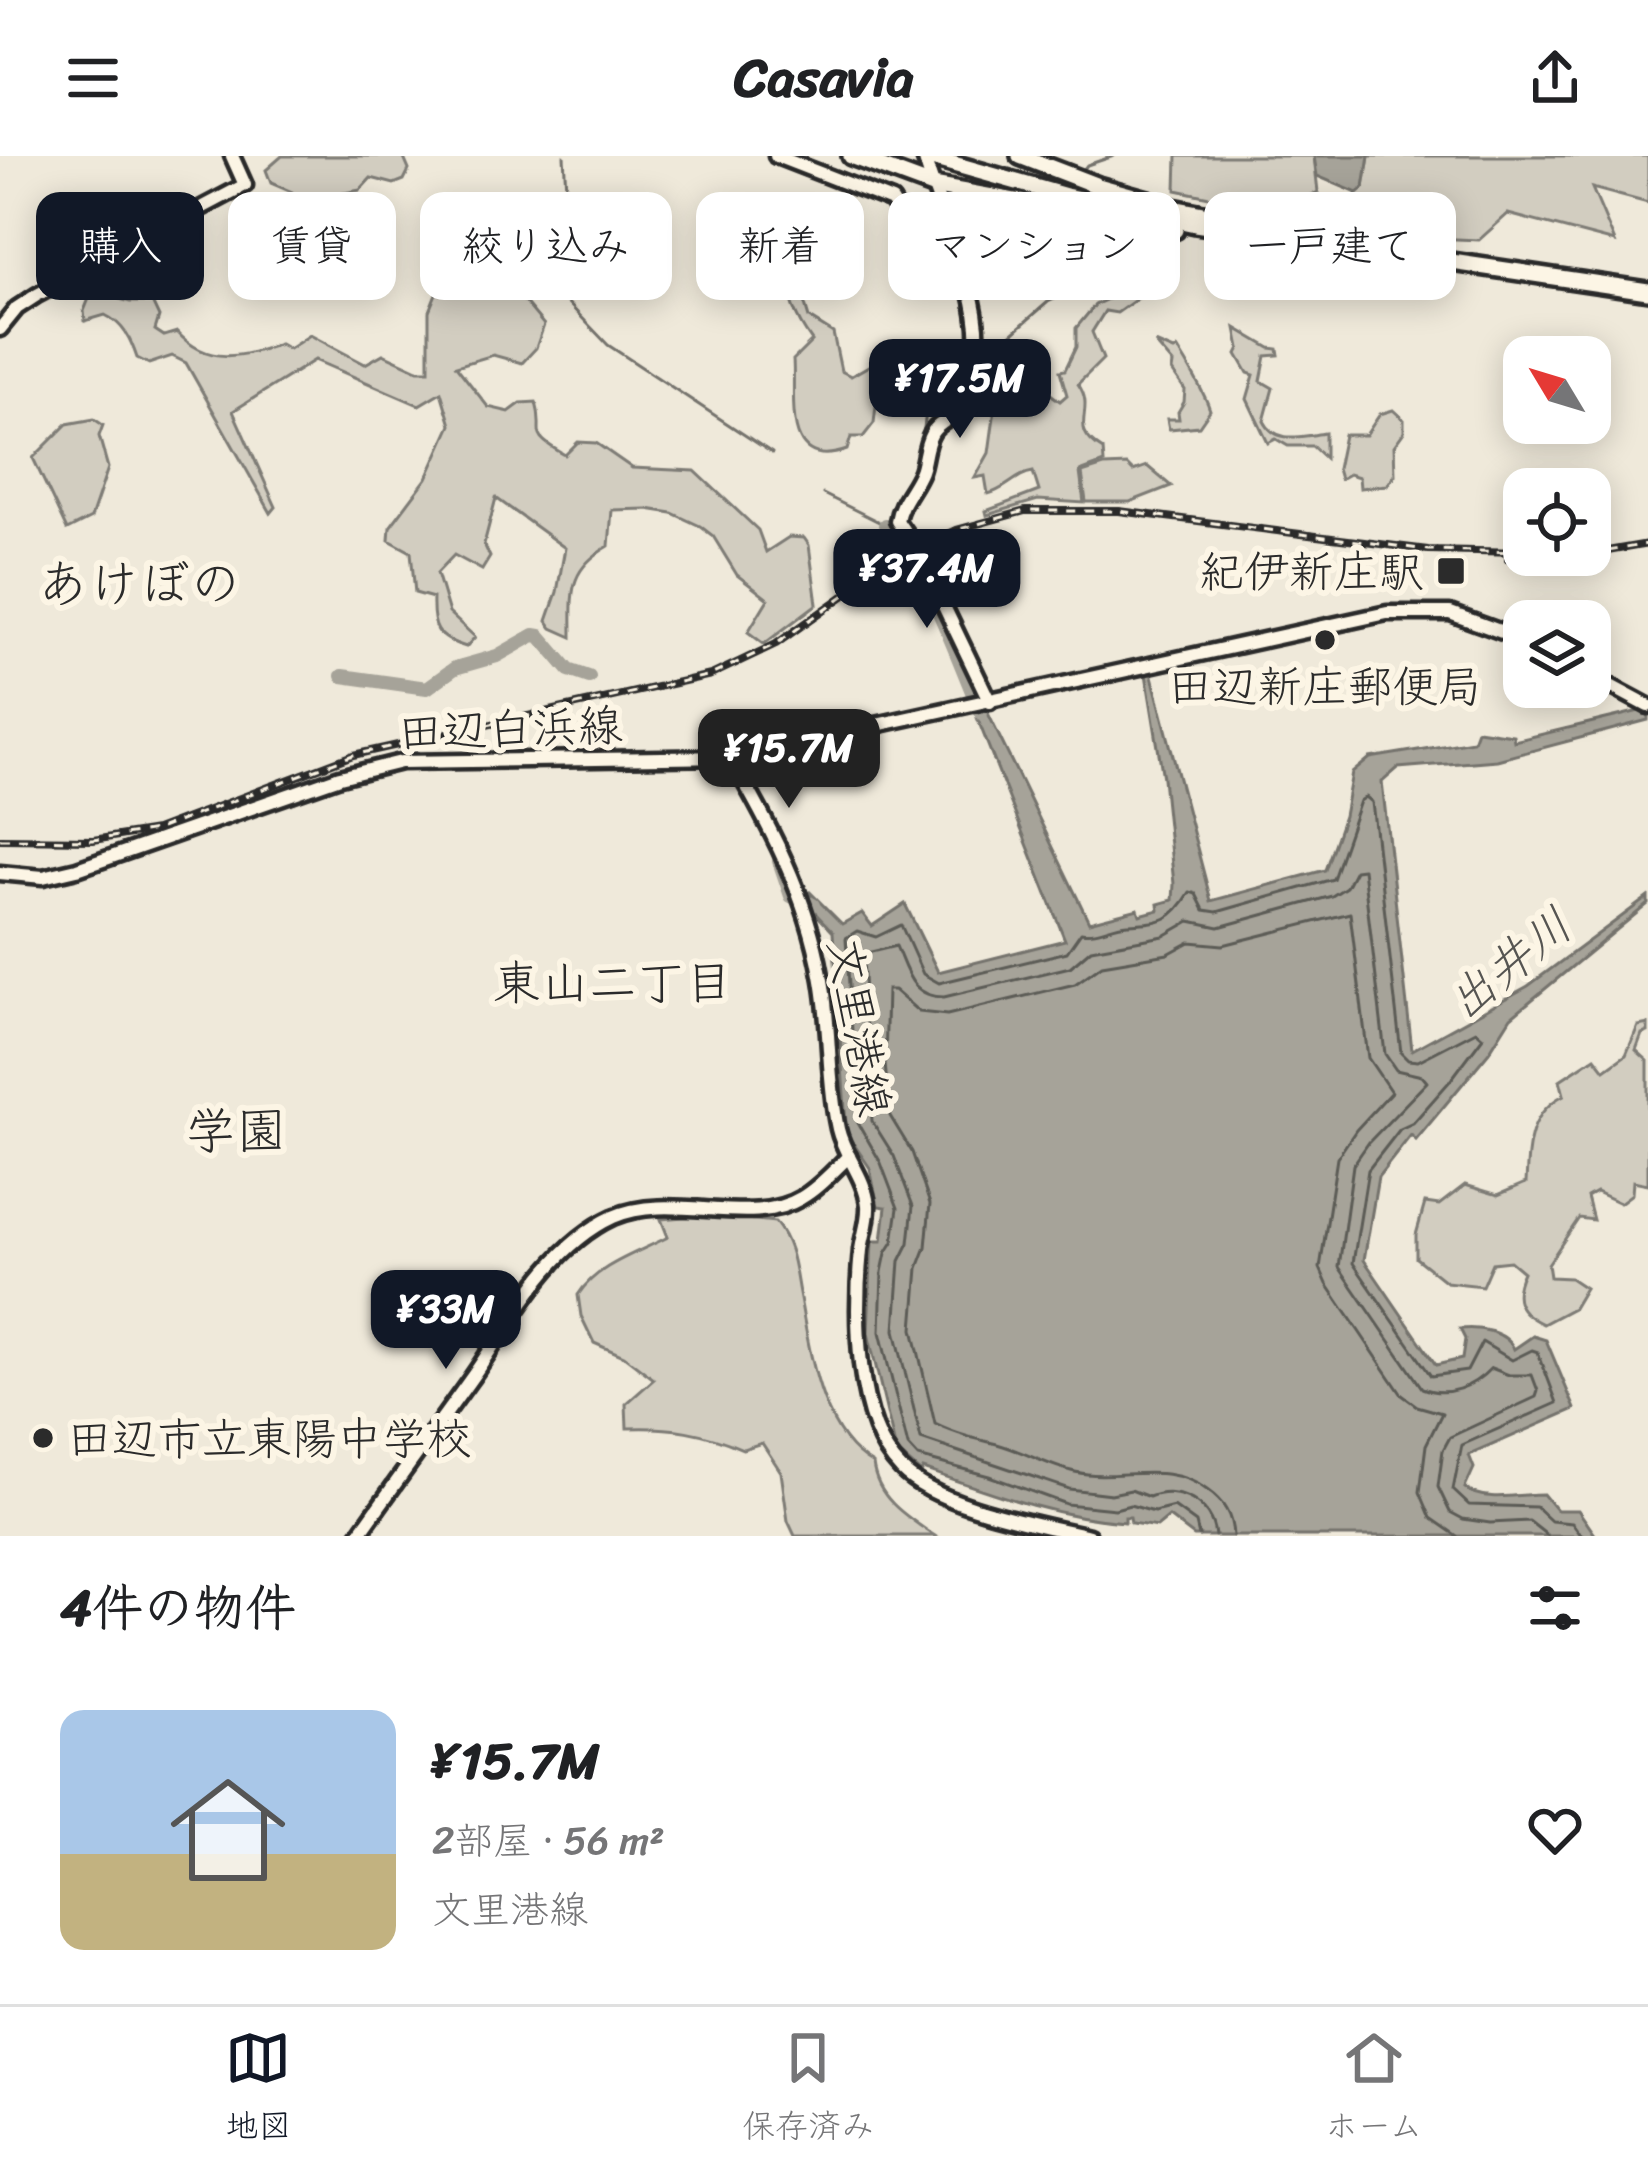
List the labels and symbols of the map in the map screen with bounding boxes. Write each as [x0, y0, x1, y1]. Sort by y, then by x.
north arrow [1503, 336, 1611, 444]
pin: ¥17.5M [862, 339, 1058, 441]
pin: ¥37.4M [829, 529, 1025, 631]
place label: 紀伊新庄駅 [1199, 532, 1424, 612]
district label: あけぼの [37, 539, 241, 629]
marker: 紀伊新庄駅 [1435, 555, 1467, 587]
marker: 田辺新庄郵便局 [1312, 627, 1338, 653]
place label: 田辺新庄郵便局 [1167, 647, 1483, 727]
street label: 田辺白浜線 [396, 685, 624, 773]
pin: ¥15.7M [691, 709, 887, 811]
water label: 出井川 [1427, 885, 1592, 1042]
street label: 文里港線 [804, 932, 914, 1123]
district label: 東山二丁目 [493, 940, 733, 1025]
district label: 学園 [185, 1086, 287, 1176]
pin: ¥33M [375, 1270, 517, 1372]
place label: 田辺市立東陽中学校 [67, 1399, 472, 1479]
marker: 田辺市立東陽中学校 [30, 1425, 56, 1451]

